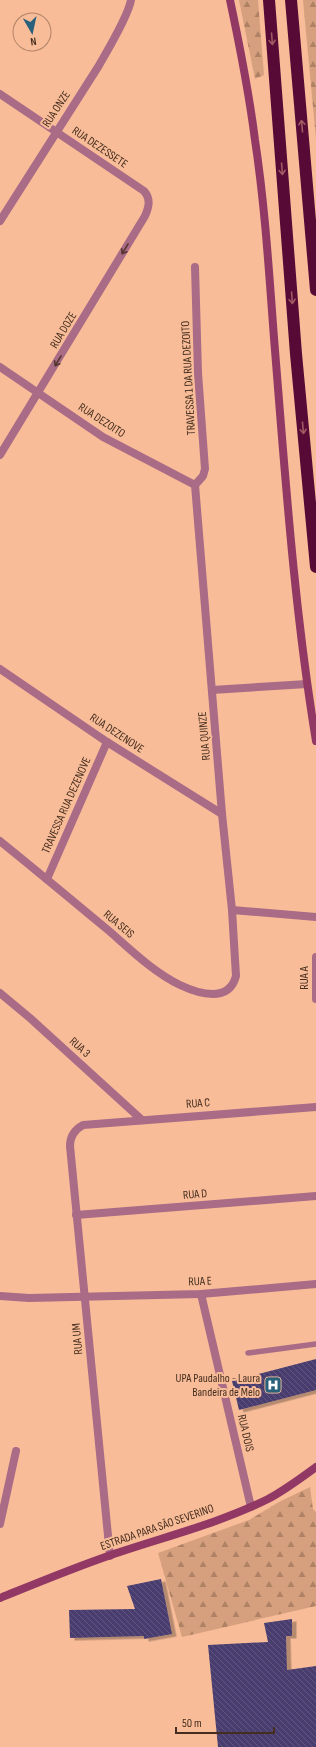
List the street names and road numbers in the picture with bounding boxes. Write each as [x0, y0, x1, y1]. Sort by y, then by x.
street label: RUA ONZE [39, 88, 74, 130]
street label: RUA DEZESSETE [69, 123, 130, 172]
street label: RUA DOZE [47, 309, 80, 351]
street label: TRAVESSA 1 DA RUA DEZOITO [178, 320, 199, 436]
street label: RUA DEZOITO [75, 400, 128, 441]
street label: RUA DEZENOVE [87, 710, 147, 756]
street label: RUA QUINZE [195, 711, 214, 761]
street label: TRAVESSA RUA DEZENOVE [38, 755, 94, 856]
street label: RUA SEIS [100, 907, 137, 942]
street label: RUA A [297, 965, 312, 990]
street label: RUA 3 [66, 1034, 93, 1061]
street label: RUA C [185, 1095, 211, 1112]
street label: RUA D [182, 1186, 208, 1203]
street label: RUA E [188, 1273, 212, 1290]
street label: RUA UM [69, 1323, 86, 1355]
street label: RUA DOIS [234, 1413, 257, 1453]
street label: ESTRADA PARA SÃO SEVERINO [98, 1501, 216, 1554]

